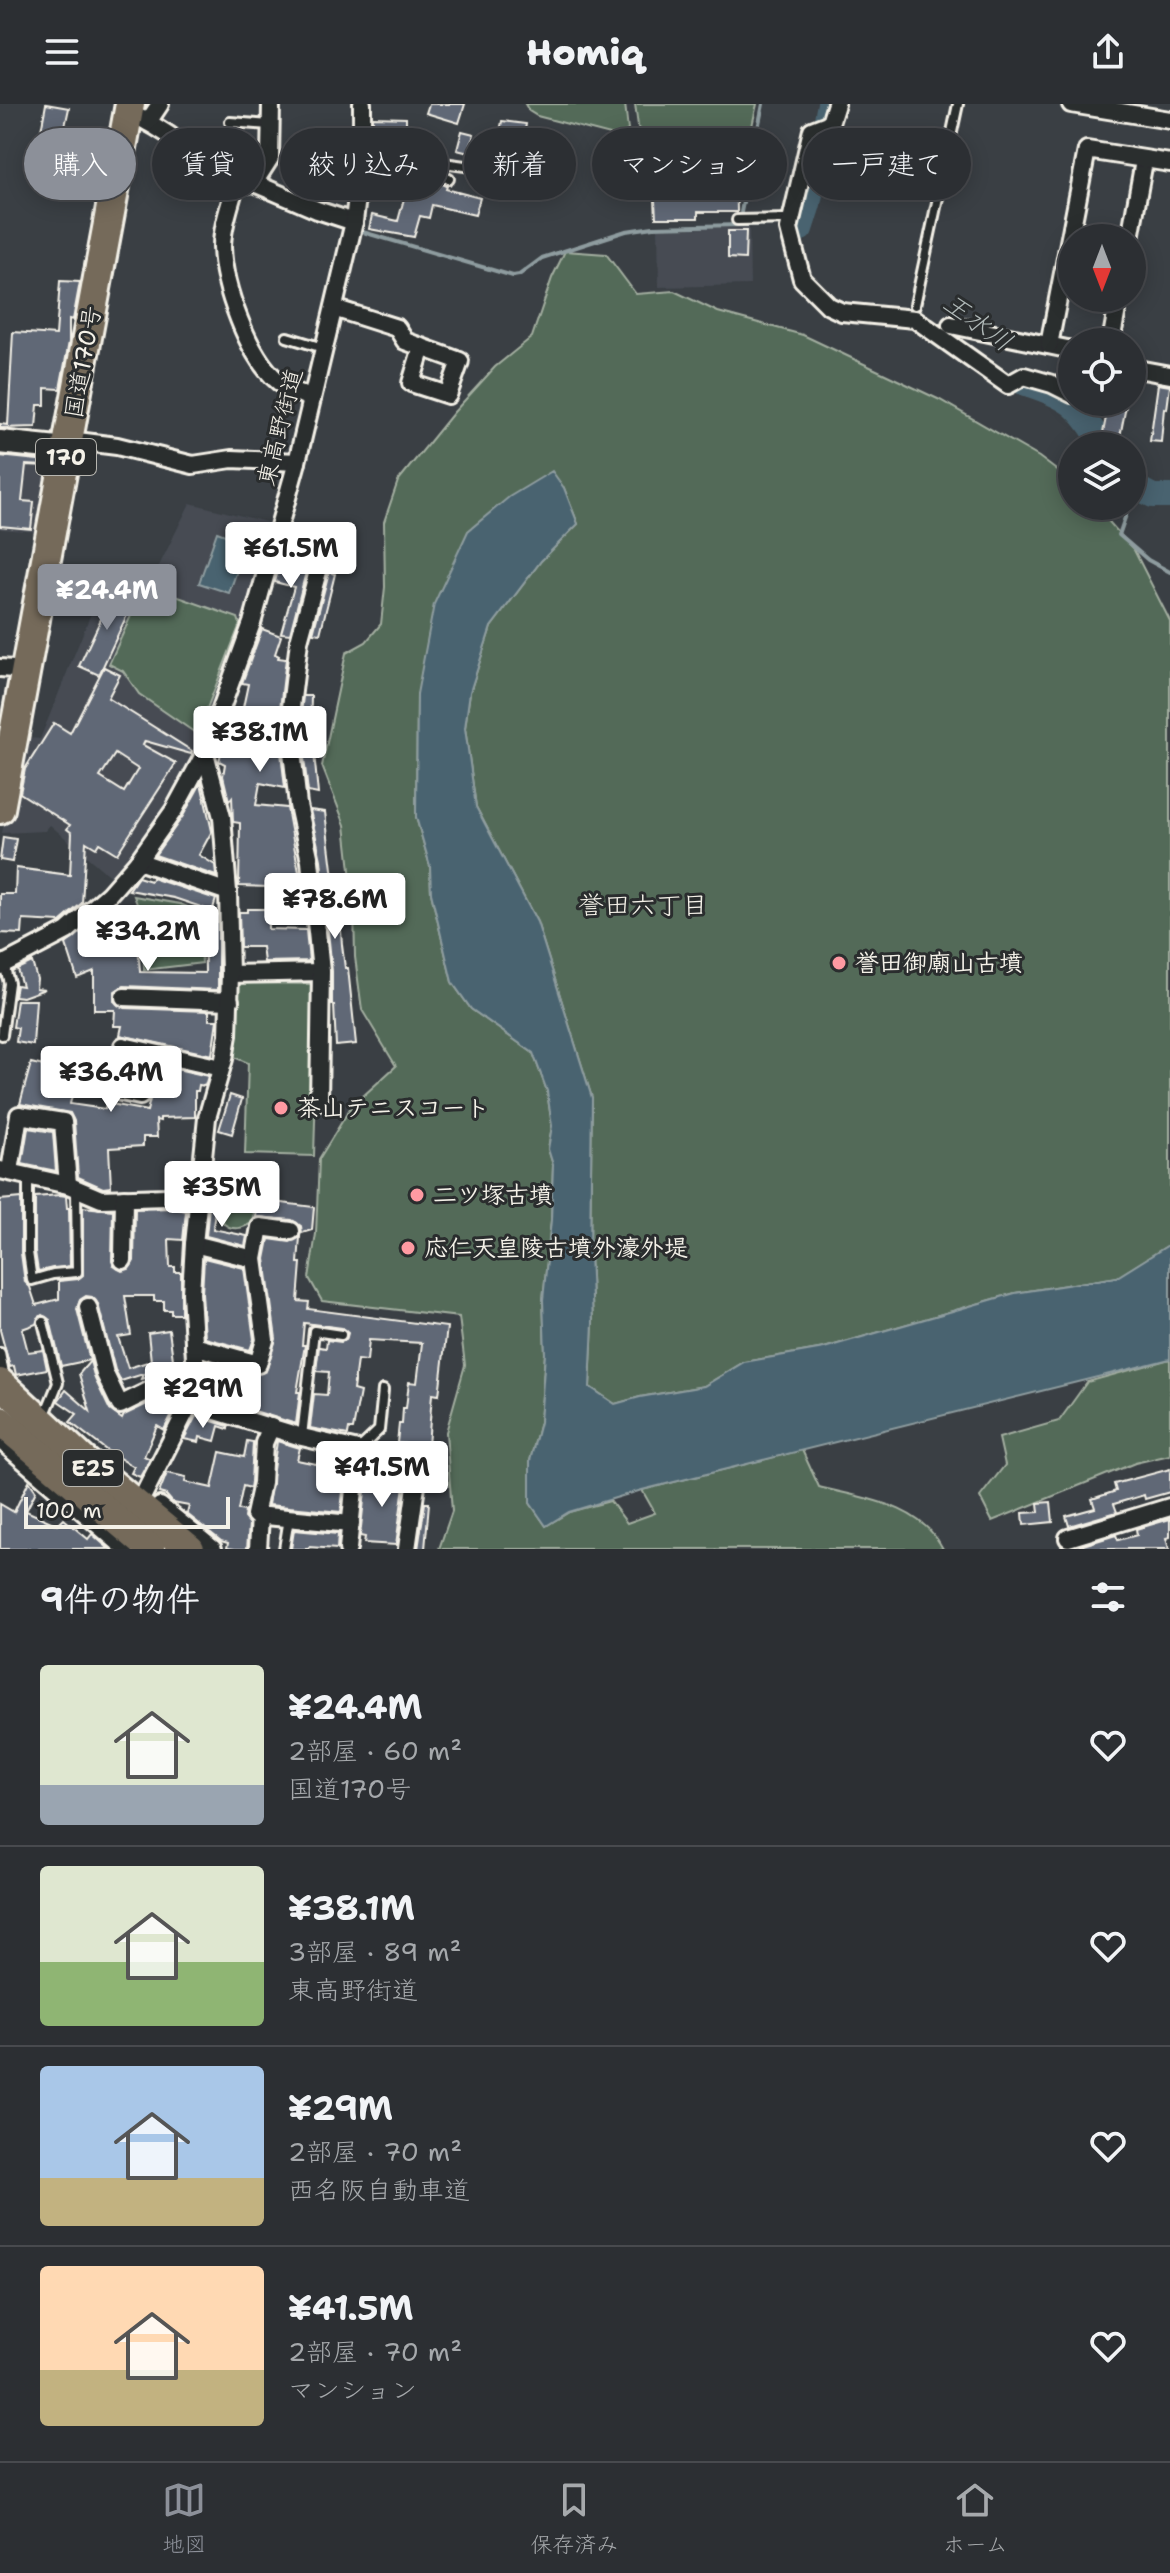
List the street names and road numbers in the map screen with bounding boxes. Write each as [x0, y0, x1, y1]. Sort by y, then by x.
street label: 国道170号 [57, 303, 109, 421]
street label: 東高野街道 [250, 365, 310, 489]
road number: 170 [36, 439, 96, 475]
road number: E25 [63, 1450, 123, 1486]

